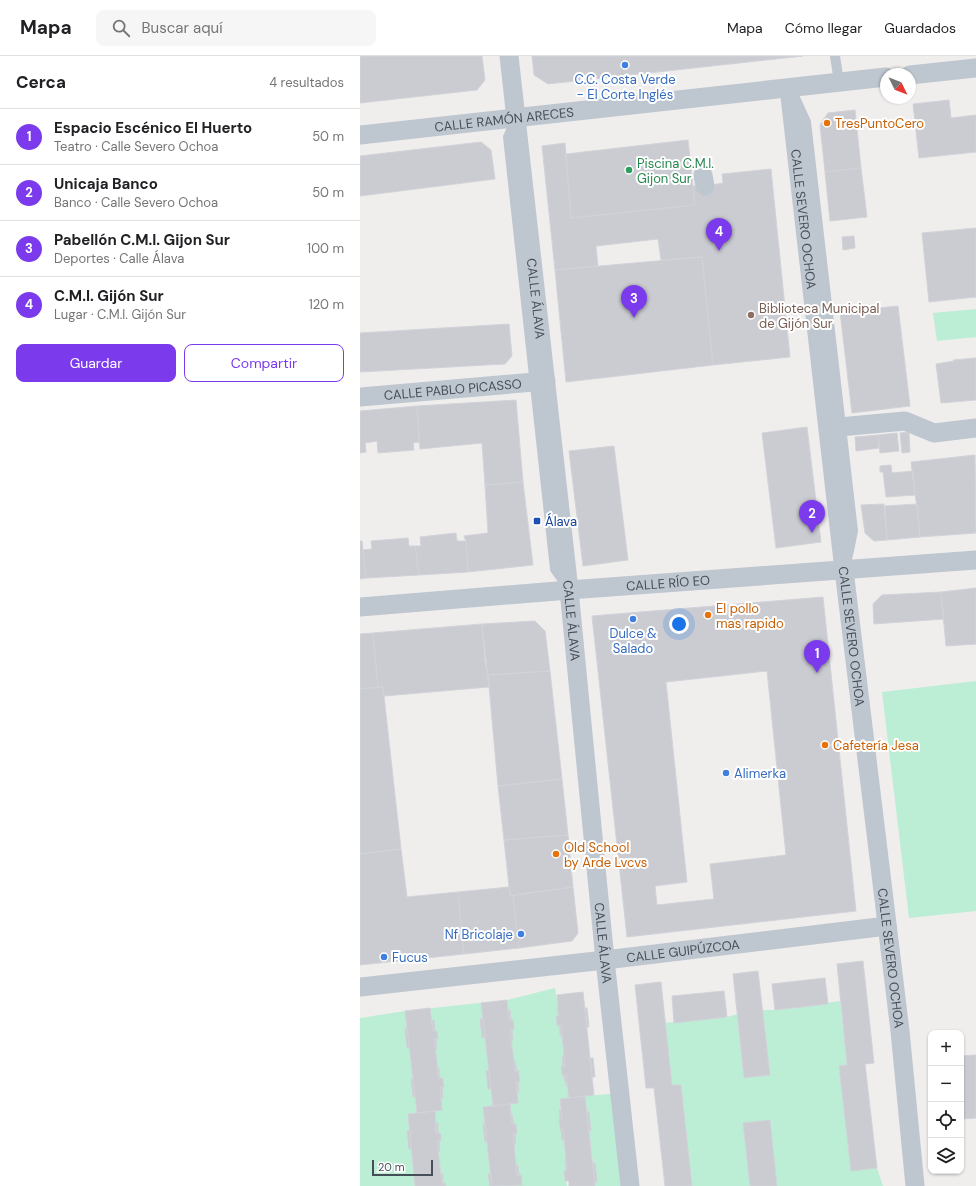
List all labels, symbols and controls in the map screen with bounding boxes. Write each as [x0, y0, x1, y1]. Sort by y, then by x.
search box [96, 10, 376, 46]
text: Mapa [20, 15, 72, 40]
icon: search [110, 17, 132, 39]
text: Buscar aquí [142, 18, 223, 38]
text: Mapa [727, 19, 763, 37]
text: Cómo llegar [785, 19, 862, 37]
text: Guardados [884, 19, 956, 37]
marker: C.C. Costa Verde - El Corte Inglés [620, 60, 630, 70]
north arrow [880, 68, 916, 104]
text: Cerca [16, 71, 66, 93]
place label: C.C. Costa Verde - El Corte Inglés [574, 71, 676, 103]
text: 4 resultados [269, 74, 344, 91]
street label: CALLE RAMÓN ARECES [434, 103, 575, 135]
place label: TresPuntoCero [835, 115, 924, 132]
text: Espacio Escénico El Huerto [54, 118, 252, 138]
marker: TresPuntoCero [822, 118, 832, 128]
text: 1 [27, 128, 31, 145]
text: 50 m [312, 128, 344, 145]
text: Teatro · Calle Severo Ochoa [54, 138, 218, 155]
street label: CALLE SEVERO OCHOA [788, 148, 820, 290]
place label: Piscina C.M.I. Gijon Sur [637, 155, 714, 187]
marker: Piscina C.M.I. Gijon Sur [624, 165, 634, 175]
text: Unicaja Banco [54, 174, 158, 194]
text: 2 [25, 184, 33, 201]
text: 50 m [312, 184, 344, 201]
text: Banco · Calle Severo Ochoa [54, 194, 218, 211]
pin: 4 [706, 218, 732, 251]
text: Pabellón C.M.I. Gijon Sur [54, 230, 230, 250]
text: 3 [25, 240, 33, 257]
text: 100 m [307, 240, 344, 257]
text: Deportes · Calle Álava [54, 250, 184, 267]
street label: CALLE ÁLAVA [523, 257, 549, 340]
pin: 3 [621, 285, 647, 318]
text: C.M.I. Gijón Sur [54, 286, 164, 306]
text: 4 [25, 296, 33, 313]
text: 120 m [309, 296, 344, 313]
place label: Biblioteca Municipal de Gijón Sur [759, 300, 879, 332]
text: Lugar · C.M.I. Gijón Sur [54, 306, 186, 323]
marker: Biblioteca Municipal de Gijón Sur [746, 310, 756, 320]
button: Guardar [16, 344, 176, 382]
button: Compartir [184, 344, 344, 382]
street label: CALLE PABLO PICASSO [383, 375, 522, 403]
pin: 2 [799, 500, 825, 533]
place label: Álava [545, 512, 577, 530]
marker: Álava [532, 516, 542, 526]
street label: CALLE SEVERO OCHOA [835, 565, 869, 708]
street label: CALLE RÍO EO [626, 571, 711, 594]
street label: CALLE ÁLAVA [559, 579, 584, 662]
place label: El pollo mas rapido [716, 600, 784, 632]
marker: El pollo mas rapido [703, 610, 713, 620]
marker: Dulce & Salado [628, 614, 638, 624]
your location [669, 614, 689, 634]
place label: Dulce & Salado [609, 625, 657, 657]
pin: 1 [804, 640, 830, 673]
place label: Cafetería Jesa [833, 737, 919, 754]
marker: Cafetería Jesa [820, 740, 830, 750]
place label: Alimerka [734, 765, 786, 782]
marker: Alimerka [721, 768, 731, 778]
place label: Old School by Arde Lvcvs [564, 839, 647, 871]
marker: Old School by Arde Lvcvs [551, 849, 561, 859]
street label: CALLE SEVERO OCHOA [874, 887, 908, 1029]
street label: CALLE ÁLAVA [591, 902, 616, 985]
place label: Nf Bricolaje [445, 926, 513, 943]
marker: Nf Bricolaje [516, 929, 526, 939]
street label: CALLE GUIPÚZCOA [625, 935, 741, 966]
place label: Fucus [392, 949, 428, 966]
marker: Fucus [379, 952, 389, 962]
map controls [928, 1030, 964, 1174]
button: + [928, 1030, 964, 1066]
button: − [928, 1066, 964, 1102]
button: locate [928, 1102, 964, 1138]
button: layers [928, 1138, 964, 1174]
scale bar [372, 1158, 433, 1177]
text: 20 m [378, 1160, 404, 1174]

